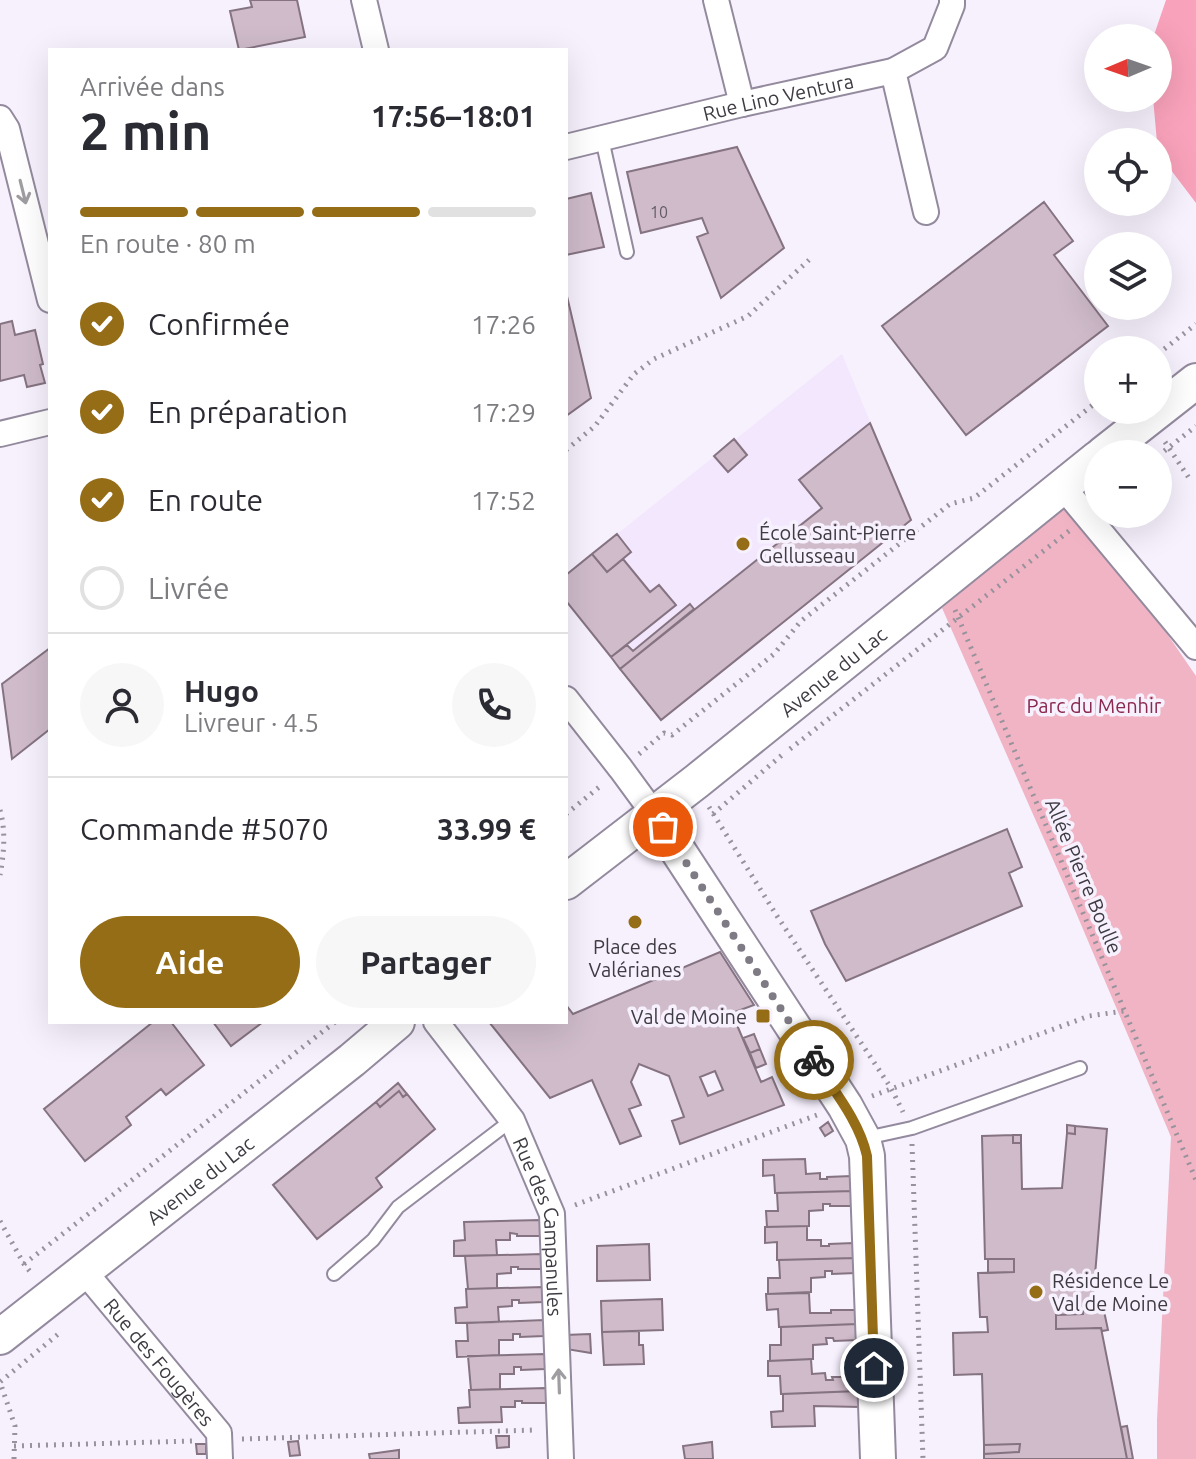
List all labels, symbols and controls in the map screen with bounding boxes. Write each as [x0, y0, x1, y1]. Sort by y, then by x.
north arrow [1084, 24, 1172, 112]
map controls [1084, 24, 1172, 528]
street label: Rue Lino Ventura [700, 68, 856, 125]
text: Arrivée dans [80, 72, 225, 101]
text: 17:56–18:01 [371, 99, 536, 133]
text: 2 min [80, 102, 211, 160]
button: locate [1084, 128, 1172, 216]
one-way arrow [16, 178, 31, 204]
house number: 10 [650, 203, 668, 221]
text: En route · 80 m [80, 229, 256, 258]
button: layers [1084, 232, 1172, 320]
icon: check [80, 302, 124, 346]
text: Confirmée [148, 307, 290, 341]
text: 17:26 [471, 310, 536, 339]
button: + [1084, 336, 1172, 424]
icon: check [80, 390, 124, 434]
text: En préparation [148, 395, 348, 429]
text: 17:29 [471, 398, 536, 427]
button: − [1084, 440, 1172, 528]
icon: check [80, 478, 124, 522]
text: En route [148, 483, 263, 517]
text: 17:52 [471, 486, 536, 515]
place label: École Saint-Pierre Gellusseau [759, 521, 916, 567]
marker: École Saint-Pierre Gellusseau [734, 535, 752, 553]
text: Livrée [148, 571, 230, 605]
street label: Avenue du Lac [775, 622, 891, 721]
button: person [80, 663, 164, 747]
button: phone [452, 663, 536, 747]
text: Hugo [184, 674, 259, 708]
park label: Parc du Menhir [1027, 694, 1162, 717]
text: Livreur · 4.5 [184, 708, 319, 737]
pin [629, 793, 697, 861]
street label: Allée Pierre Boulle [1041, 795, 1127, 957]
icon: bag [641, 805, 685, 849]
text: Commande #5070 [80, 812, 329, 846]
text: 33.99 € [437, 812, 536, 846]
marker: Place des Valérianes [626, 913, 644, 931]
button: Aide [80, 916, 300, 1008]
button: Partager [316, 916, 536, 1008]
place label: Place des Valérianes [589, 935, 681, 981]
place label: Val de Moine [631, 1005, 747, 1028]
marker: Val de Moine [754, 1007, 772, 1025]
courier [774, 1020, 854, 1100]
icon: bike [792, 1038, 836, 1082]
street label: Avenue du Lac [142, 1131, 258, 1229]
street label: Rue des Campanules [509, 1133, 567, 1317]
place label: Résidence Le Val de Moine [1052, 1269, 1169, 1315]
marker: Résidence Le Val de Moine [1027, 1283, 1045, 1301]
street label: Rue des Fougères [100, 1293, 219, 1430]
pin [840, 1334, 908, 1402]
icon: home [852, 1346, 896, 1390]
one-way arrow [551, 1368, 566, 1395]

